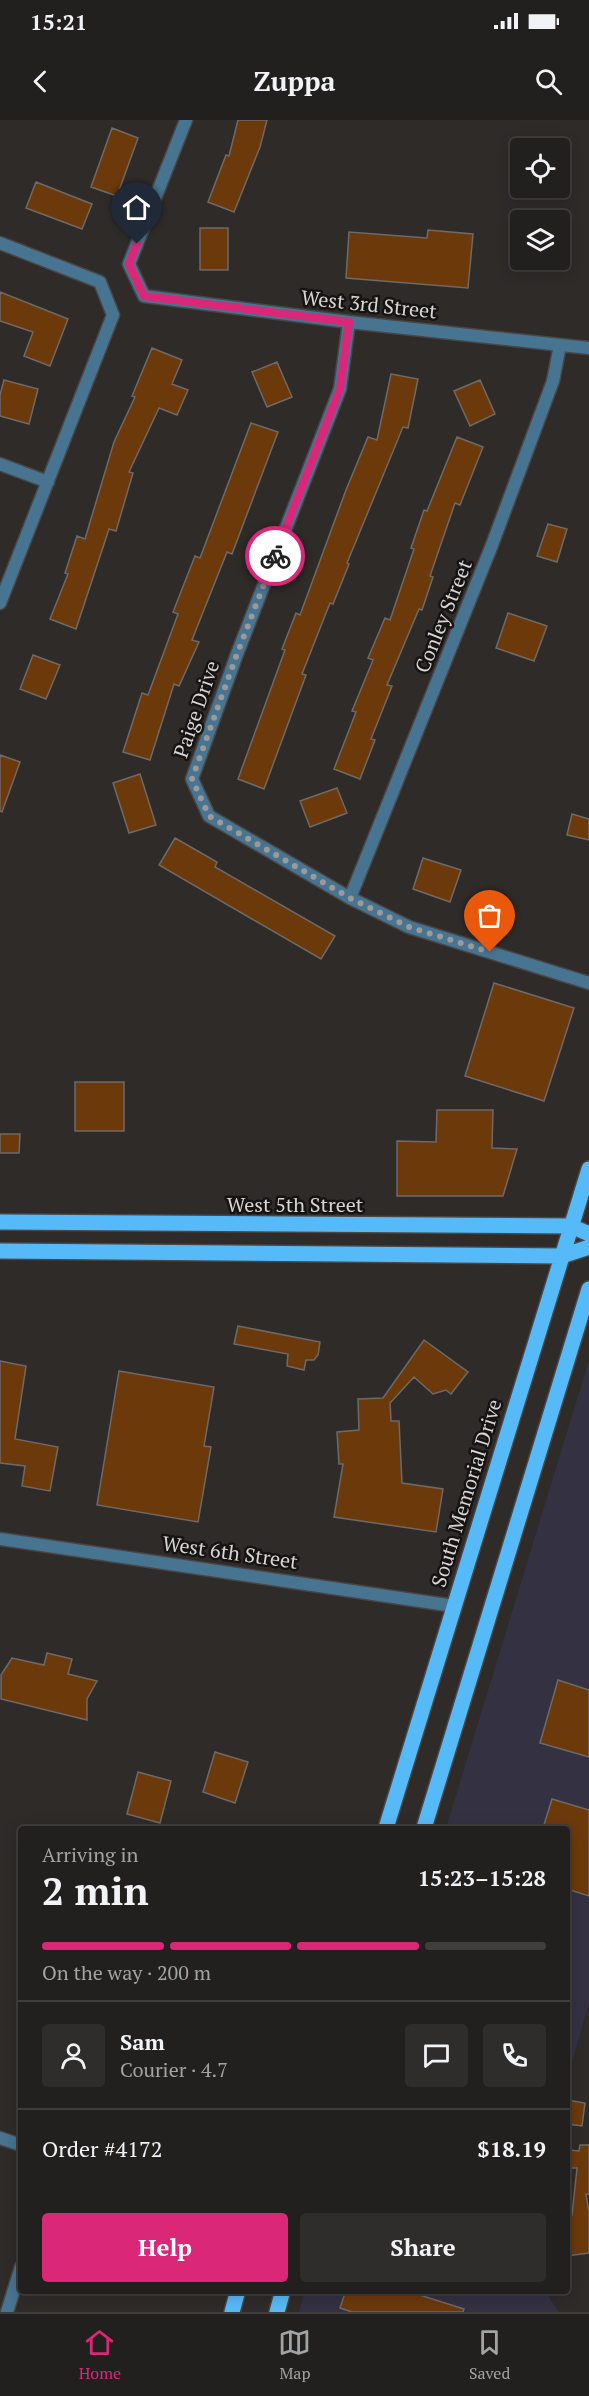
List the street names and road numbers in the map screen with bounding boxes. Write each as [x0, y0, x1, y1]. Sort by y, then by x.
street label: West 3rd Street [300, 283, 439, 325]
street label: Conley Street [408, 555, 478, 676]
street label: Paige Drive [167, 657, 225, 761]
street label: West 5th Street [227, 1191, 364, 1218]
street label: South Memorial Drive [425, 1396, 507, 1590]
street label: West 6th Street [161, 1529, 300, 1575]

